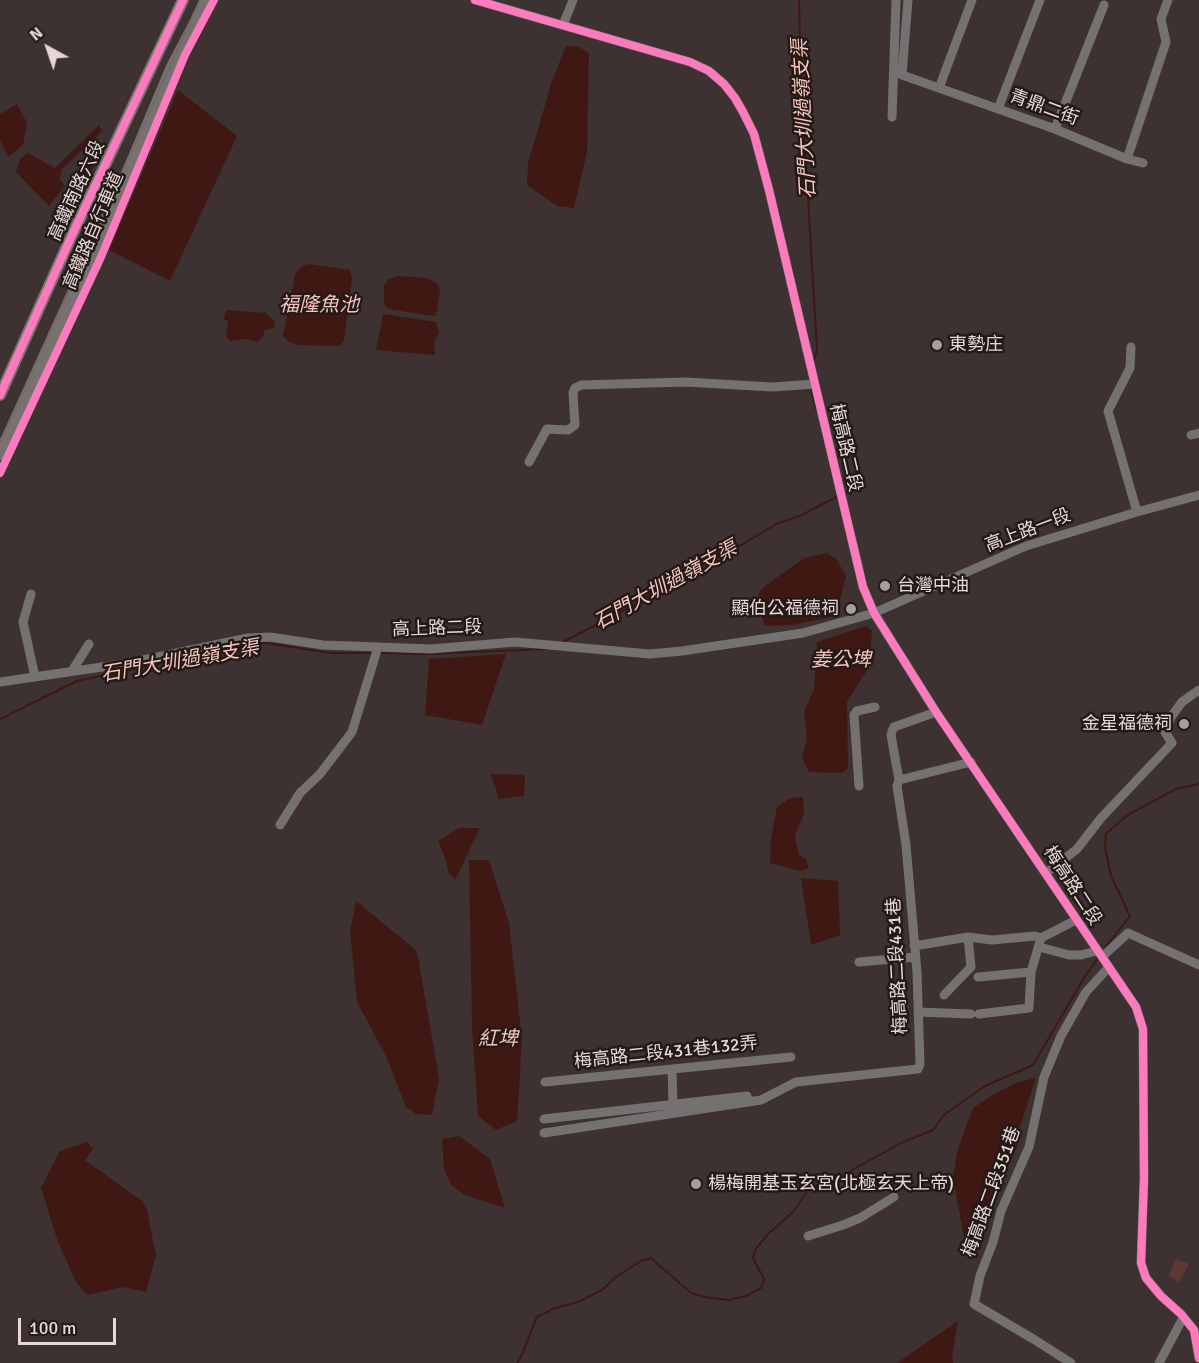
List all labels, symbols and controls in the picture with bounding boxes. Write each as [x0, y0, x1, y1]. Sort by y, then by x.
north arrow [18, 18, 78, 78]
text: N [26, 23, 47, 45]
water label: 石門大圳過嶺支渠 [789, 38, 821, 200]
street label: 青鼎二街 [1006, 86, 1082, 130]
street label: 高鐵南路六段 [44, 137, 110, 245]
street label: 高鐵路自行車道 [59, 169, 129, 293]
water label: 福隆魚池 [279, 294, 359, 318]
place label: 東勢庄 [949, 334, 1003, 356]
marker: 東勢庄 [930, 338, 944, 352]
street label: 梅高路二段 [824, 402, 866, 494]
street label: 高上路一段 [982, 505, 1074, 557]
water label: 石門大圳過嶺支渠 [590, 537, 742, 635]
place label: 台灣中油 [897, 575, 969, 597]
marker: 台灣中油 [878, 579, 892, 593]
place label: 顯伯公福德祠 [731, 598, 839, 620]
marker: 顯伯公福德祠 [844, 602, 858, 616]
street label: 高上路二段 [392, 617, 482, 641]
water label: 石門大圳過嶺支渠 [99, 636, 261, 688]
water label: 姜公埤 [811, 649, 871, 673]
place label: 金星福德祠 [1082, 713, 1172, 735]
marker: 金星福德祠 [1177, 717, 1191, 731]
street label: 梅高路二段 [1038, 842, 1106, 930]
street label: 梅高路二段431巷 [884, 897, 912, 1035]
water label: 紅埤 [478, 1028, 518, 1052]
street label: 梅高路二段431巷132弄 [573, 1033, 759, 1073]
street label: 梅高路二段351巷 [958, 1124, 1026, 1260]
place label: 楊梅開基玉玄宮(北極玄天上帝) [708, 1173, 954, 1195]
marker: 楊梅開基玉玄宮(北極玄天上帝) [689, 1177, 703, 1191]
scale bar [21, 1306, 118, 1344]
text: 100 m [29, 1317, 76, 1339]

